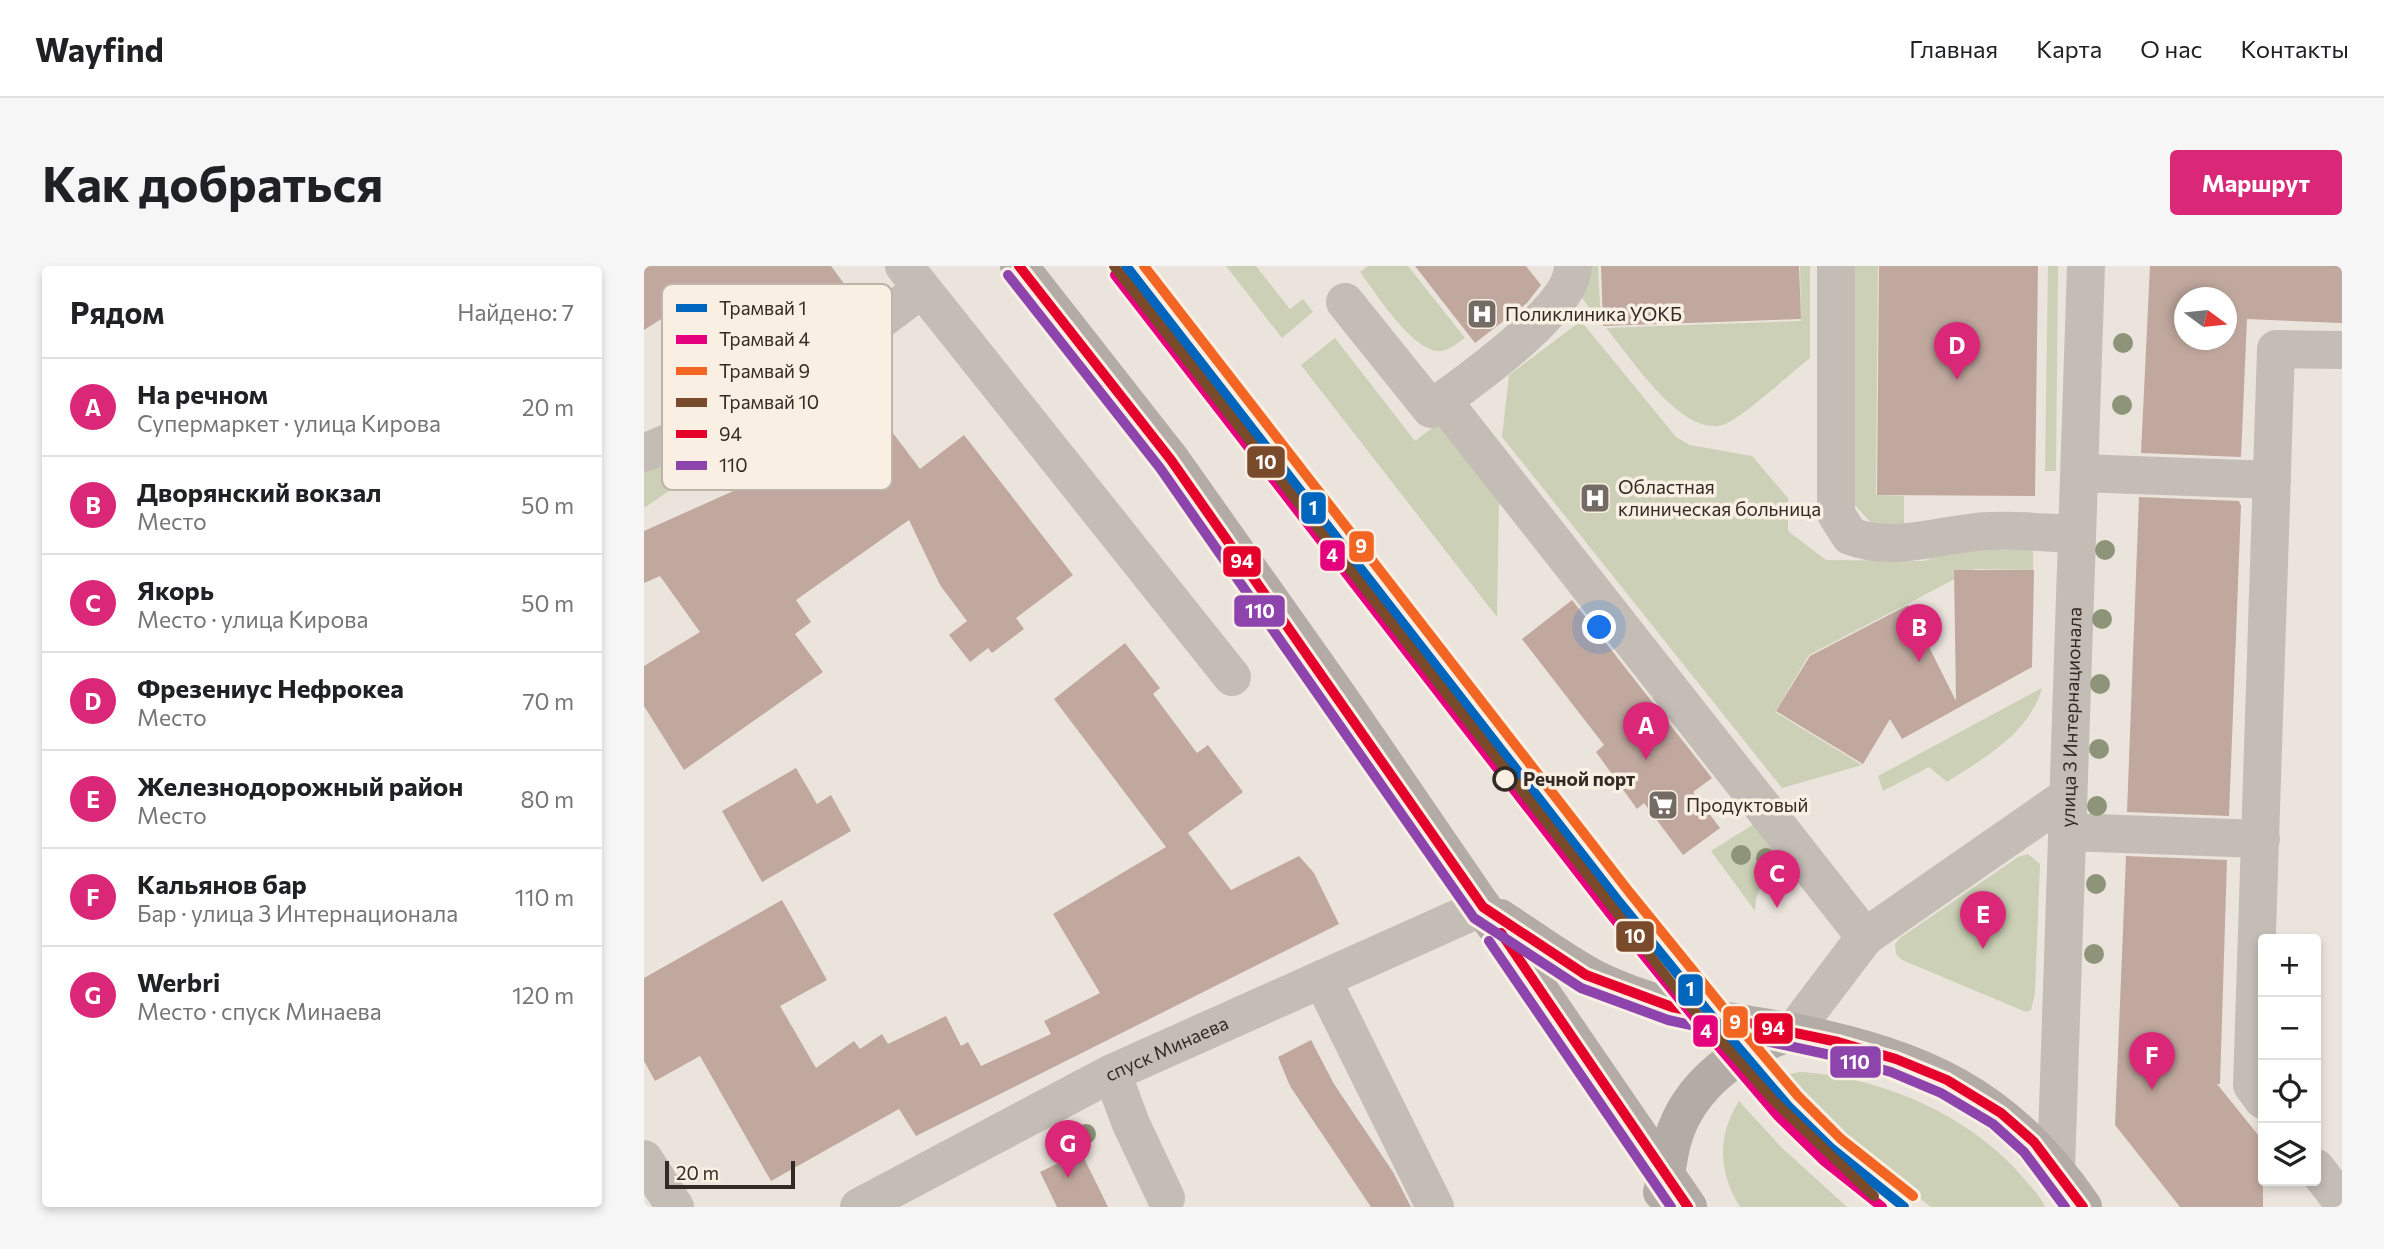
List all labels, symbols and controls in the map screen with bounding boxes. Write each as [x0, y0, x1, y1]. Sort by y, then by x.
text: Wayfind [35, 28, 164, 69]
text: Главная [1909, 34, 1998, 63]
text: Карта [2036, 34, 2102, 63]
text: О нас [2140, 34, 2202, 63]
text: Контакты [2240, 34, 2349, 63]
button: Маршрут [2170, 150, 2342, 215]
text: Как добраться [42, 152, 383, 212]
legend [662, 284, 892, 490]
north arrow [2174, 287, 2237, 350]
text: Рядом [70, 293, 164, 330]
text: Трамвай 1 [719, 296, 807, 319]
hospital icon: Поликлиника УОКБ [1465, 297, 1499, 331]
text: Найдено: 7 [457, 298, 574, 326]
place label: Поликлиника УОКБ [1505, 302, 1682, 325]
pin: D [1934, 322, 1980, 380]
text: Трамвай 4 [719, 327, 810, 350]
text: Трамвай 9 [719, 359, 810, 382]
text: На речном [137, 378, 268, 409]
text: Трамвай 10 [719, 390, 819, 413]
text: A [85, 393, 101, 421]
text: 20 m [522, 393, 574, 421]
text: Супермаркет · улица Кирова [137, 409, 441, 437]
text: 94 [719, 422, 742, 445]
line badge: 10 [1246, 445, 1286, 479]
text: 10 [1255, 450, 1277, 473]
text: 110 [719, 453, 748, 476]
place label: Областная клиническая больница [1618, 475, 1821, 520]
text: Дворянский вокзал [137, 476, 381, 507]
hospital icon: Областная клиническая больница [1578, 481, 1612, 515]
text: B [85, 491, 101, 519]
text: 50 m [521, 491, 574, 519]
line badge: 1 [1300, 491, 1327, 525]
text: 1 [1309, 496, 1317, 519]
text: Место [137, 507, 207, 535]
line badge: 9 [1348, 530, 1375, 563]
text: 9 [1355, 534, 1367, 557]
line badge: 4 [1319, 539, 1346, 572]
text: 4 [1326, 543, 1338, 566]
line badge: 94 [1222, 545, 1262, 578]
text: 94 [1230, 549, 1254, 572]
text: Якорь [137, 574, 214, 605]
text: C [85, 589, 101, 617]
text: 50 m [521, 589, 574, 617]
line badge: 110 [1233, 594, 1286, 628]
text: 110 [1245, 599, 1275, 622]
pin: B [1896, 604, 1942, 662]
text: Место · улица Кирова [137, 605, 368, 633]
street label: улица 3 Интернационала [2055, 607, 2086, 828]
your location [1582, 610, 1616, 644]
text: Фрезениус Нефрокеа [137, 672, 404, 703]
text: D [85, 687, 101, 715]
text: 70 m [522, 687, 574, 715]
pin: A [1623, 702, 1669, 760]
text: Место [137, 703, 207, 731]
marker: Речной порт [1493, 767, 1517, 791]
place label: Речной порт [1523, 767, 1635, 790]
text: Железнодорожный район [137, 770, 463, 801]
text: E [86, 785, 100, 813]
text: 80 m [521, 785, 574, 813]
supermarket icon: Продуктовый [1646, 788, 1680, 822]
place label: Продуктовый [1686, 793, 1808, 816]
text: Место [137, 801, 207, 829]
pin: C [1754, 850, 1800, 908]
text: Кальянов бар [137, 868, 307, 899]
text: F [86, 883, 100, 911]
text: 110 m [515, 883, 574, 911]
pin: E [1960, 891, 2006, 949]
text: Бар · улица 3 Интернационала [137, 899, 458, 927]
line badge: 10 [1615, 920, 1655, 953]
text: 10 [1624, 924, 1646, 947]
map controls [2258, 934, 2321, 1186]
button: + [2258, 934, 2321, 997]
text: Werbri [137, 966, 220, 997]
line badge: 1 [1677, 973, 1704, 1007]
text: 1 [1686, 977, 1694, 1000]
text: G [85, 981, 101, 1009]
text: 120 m [512, 981, 574, 1009]
text: Место · спуск Минаева [137, 997, 382, 1025]
button: − [2258, 997, 2321, 1060]
line badge: 9 [1722, 1005, 1749, 1039]
text: 9 [1729, 1010, 1741, 1033]
street label: спуск Минаева [1100, 1011, 1232, 1086]
line badge: 94 [1753, 1012, 1794, 1045]
line badge: 4 [1692, 1014, 1719, 1048]
text: 94 [1761, 1016, 1785, 1039]
text: 4 [1700, 1019, 1712, 1042]
pin: F [2129, 1032, 2175, 1090]
line badge: 110 [1829, 1045, 1882, 1079]
text: 110 [1840, 1050, 1870, 1073]
button: locate [2258, 1060, 2321, 1123]
pin: G [1045, 1120, 1091, 1178]
button: layers [2258, 1123, 2321, 1186]
scale bar [665, 1158, 794, 1190]
text: 20 m [676, 1161, 719, 1184]

